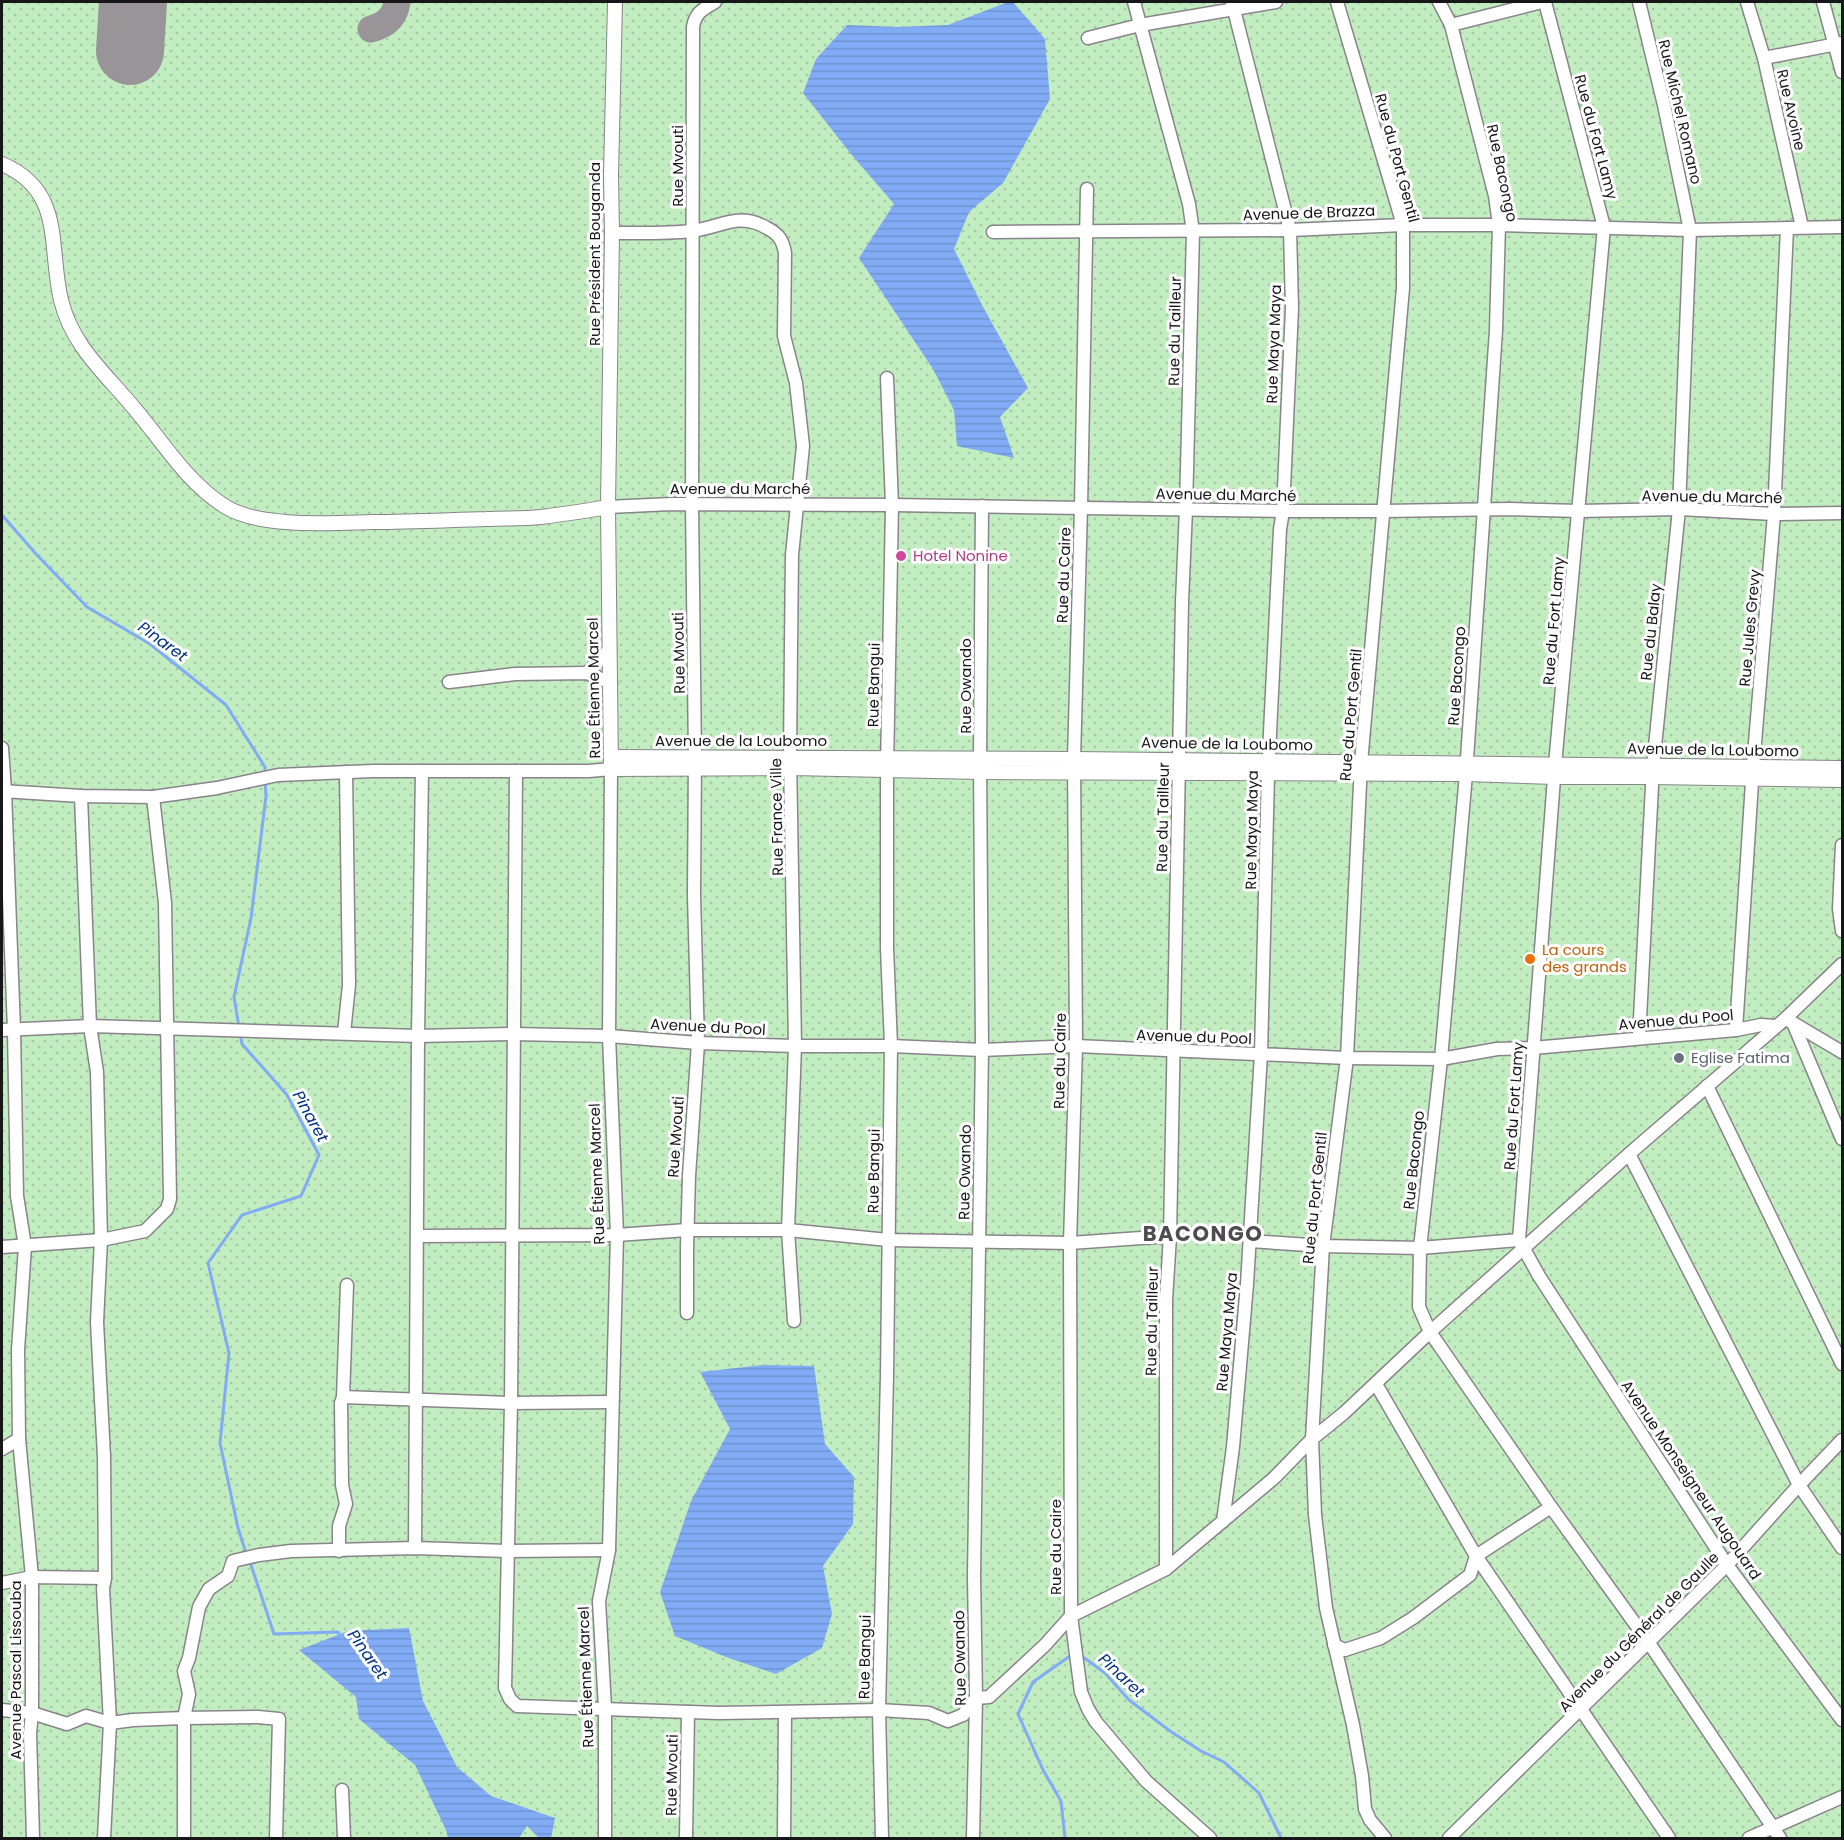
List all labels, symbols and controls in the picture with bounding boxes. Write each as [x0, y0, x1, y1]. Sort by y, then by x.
street label: Rue Michel Romano [1654, 37, 1707, 186]
street label: Rue Avoine [1772, 67, 1811, 153]
street label: Rue du Fort Lamy [1570, 72, 1623, 202]
street label: Rue du Port Gentil [1370, 91, 1425, 225]
street label: Rue Bacongo [1482, 122, 1523, 224]
street label: Rue Mvouti [667, 125, 688, 207]
street label: Rue Président Bouganda [584, 162, 605, 346]
street label: Avenue de Brazza [1242, 200, 1376, 225]
street label: Rue du Tailleur [1163, 276, 1186, 386]
street label: Rue Maya Maya [1261, 284, 1286, 404]
street label: Avenue du Marché [670, 478, 810, 499]
street label: Avenue du Marché [1155, 483, 1297, 506]
street label: Avenue du Marché [1641, 485, 1783, 508]
street label: Rue du Caire [1051, 527, 1076, 623]
place label: Hotel Nonine [913, 545, 1008, 566]
marker: Hotel Nonine [894, 549, 908, 563]
street label: Rue du Fort Lamy [1537, 555, 1570, 686]
street label: Rue Jules Grevy [1734, 568, 1765, 688]
street label: Rue du Balay [1635, 582, 1666, 681]
street label: Rue Mvouti [667, 612, 690, 694]
water label: Pinaret [133, 616, 193, 668]
street label: Rue Étienne Marcel [582, 617, 605, 759]
street label: Rue Bacongo [1443, 626, 1470, 726]
street label: Rue Owando [955, 638, 976, 734]
street label: Rue Bangui [862, 643, 885, 727]
street label: Rue du Port Gentil [1334, 648, 1367, 782]
street label: Avenue de la Loubomo [655, 730, 827, 751]
street label: Avenue de la Loubomo [1141, 731, 1313, 756]
street label: Avenue de la Loubomo [1627, 737, 1799, 762]
street label: Rue France Ville [765, 758, 788, 876]
street label: Rue du Tailleur [1151, 762, 1174, 872]
street label: Rue Maya Maya [1240, 770, 1263, 890]
place label: La cours des grands [1542, 939, 1627, 977]
marker: La cours des grands [1523, 952, 1537, 966]
street label: Avenue du Pool [1617, 1004, 1734, 1035]
street label: Avenue du Pool [650, 1013, 766, 1040]
street label: Rue du Caire [1048, 1013, 1071, 1109]
street label: Avenue du Pool [1136, 1024, 1252, 1049]
street label: Rue du Fort Lamy [1499, 1041, 1528, 1171]
place label: Eglise Fatima [1691, 1047, 1790, 1068]
marker: Eglise Fatima [1672, 1051, 1686, 1065]
water label: Pinaret [287, 1086, 335, 1147]
street label: Rue Mvouti [662, 1095, 689, 1178]
street label: Rue Étienne Marcel [584, 1103, 609, 1245]
street label: Rue Bacongo [1398, 1109, 1429, 1210]
street label: Rue Owando [953, 1124, 976, 1220]
street label: Rue Bangui [862, 1129, 885, 1213]
street label: Rue du Port Gentil [1297, 1131, 1332, 1265]
district label: BACONGO [1143, 1219, 1263, 1248]
street label: Rue du Tailleur [1140, 1266, 1163, 1376]
street label: Rue Maya Maya [1211, 1272, 1242, 1392]
street label: Avenue Monseigneur Augouard [1617, 1376, 1766, 1584]
street label: Rue du Caire [1045, 1499, 1066, 1595]
street label: Avenue du Général de Gaulle [1554, 1547, 1723, 1716]
street label: Avenue Pascal Lissouba [5, 1580, 26, 1760]
street label: Rue Étienne Marcel [573, 1606, 598, 1748]
street label: Rue Owando [948, 1610, 971, 1706]
street label: Rue Bangui [853, 1615, 876, 1699]
water label: Pinaret [342, 1625, 394, 1685]
water label: Pinaret [1093, 1648, 1151, 1704]
street label: Rue Mvouti [660, 1734, 683, 1816]

